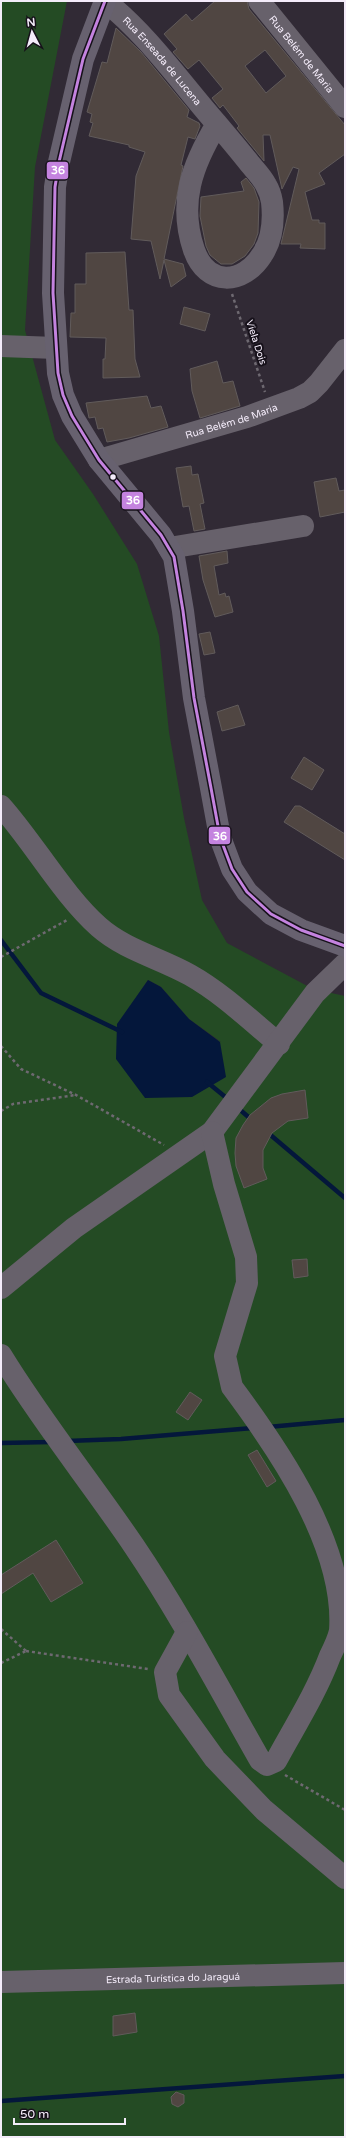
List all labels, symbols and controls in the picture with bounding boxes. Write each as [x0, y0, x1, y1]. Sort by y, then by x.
north arrow [12, 12, 52, 52]
street label: Rua Belém de Maria [266, 13, 336, 95]
street label: Rua Enseada de Lucena [120, 15, 204, 108]
text: N [26, 16, 36, 29]
line badge: 36 [46, 161, 69, 180]
text: 36 [51, 164, 65, 177]
street label: Viela Dois [243, 318, 269, 366]
street label: Rua Belém de Maria [184, 401, 279, 442]
unlabelled marker [108, 472, 118, 482]
line badge: 36 [121, 491, 144, 510]
text: 36 [126, 494, 140, 507]
line badge: 36 [208, 826, 231, 845]
text: 36 [213, 830, 227, 843]
street label: Estrada Turística do Jaraguá [106, 1971, 240, 1986]
scale bar [14, 2100, 125, 2126]
text: 50 m [20, 2107, 49, 2121]

